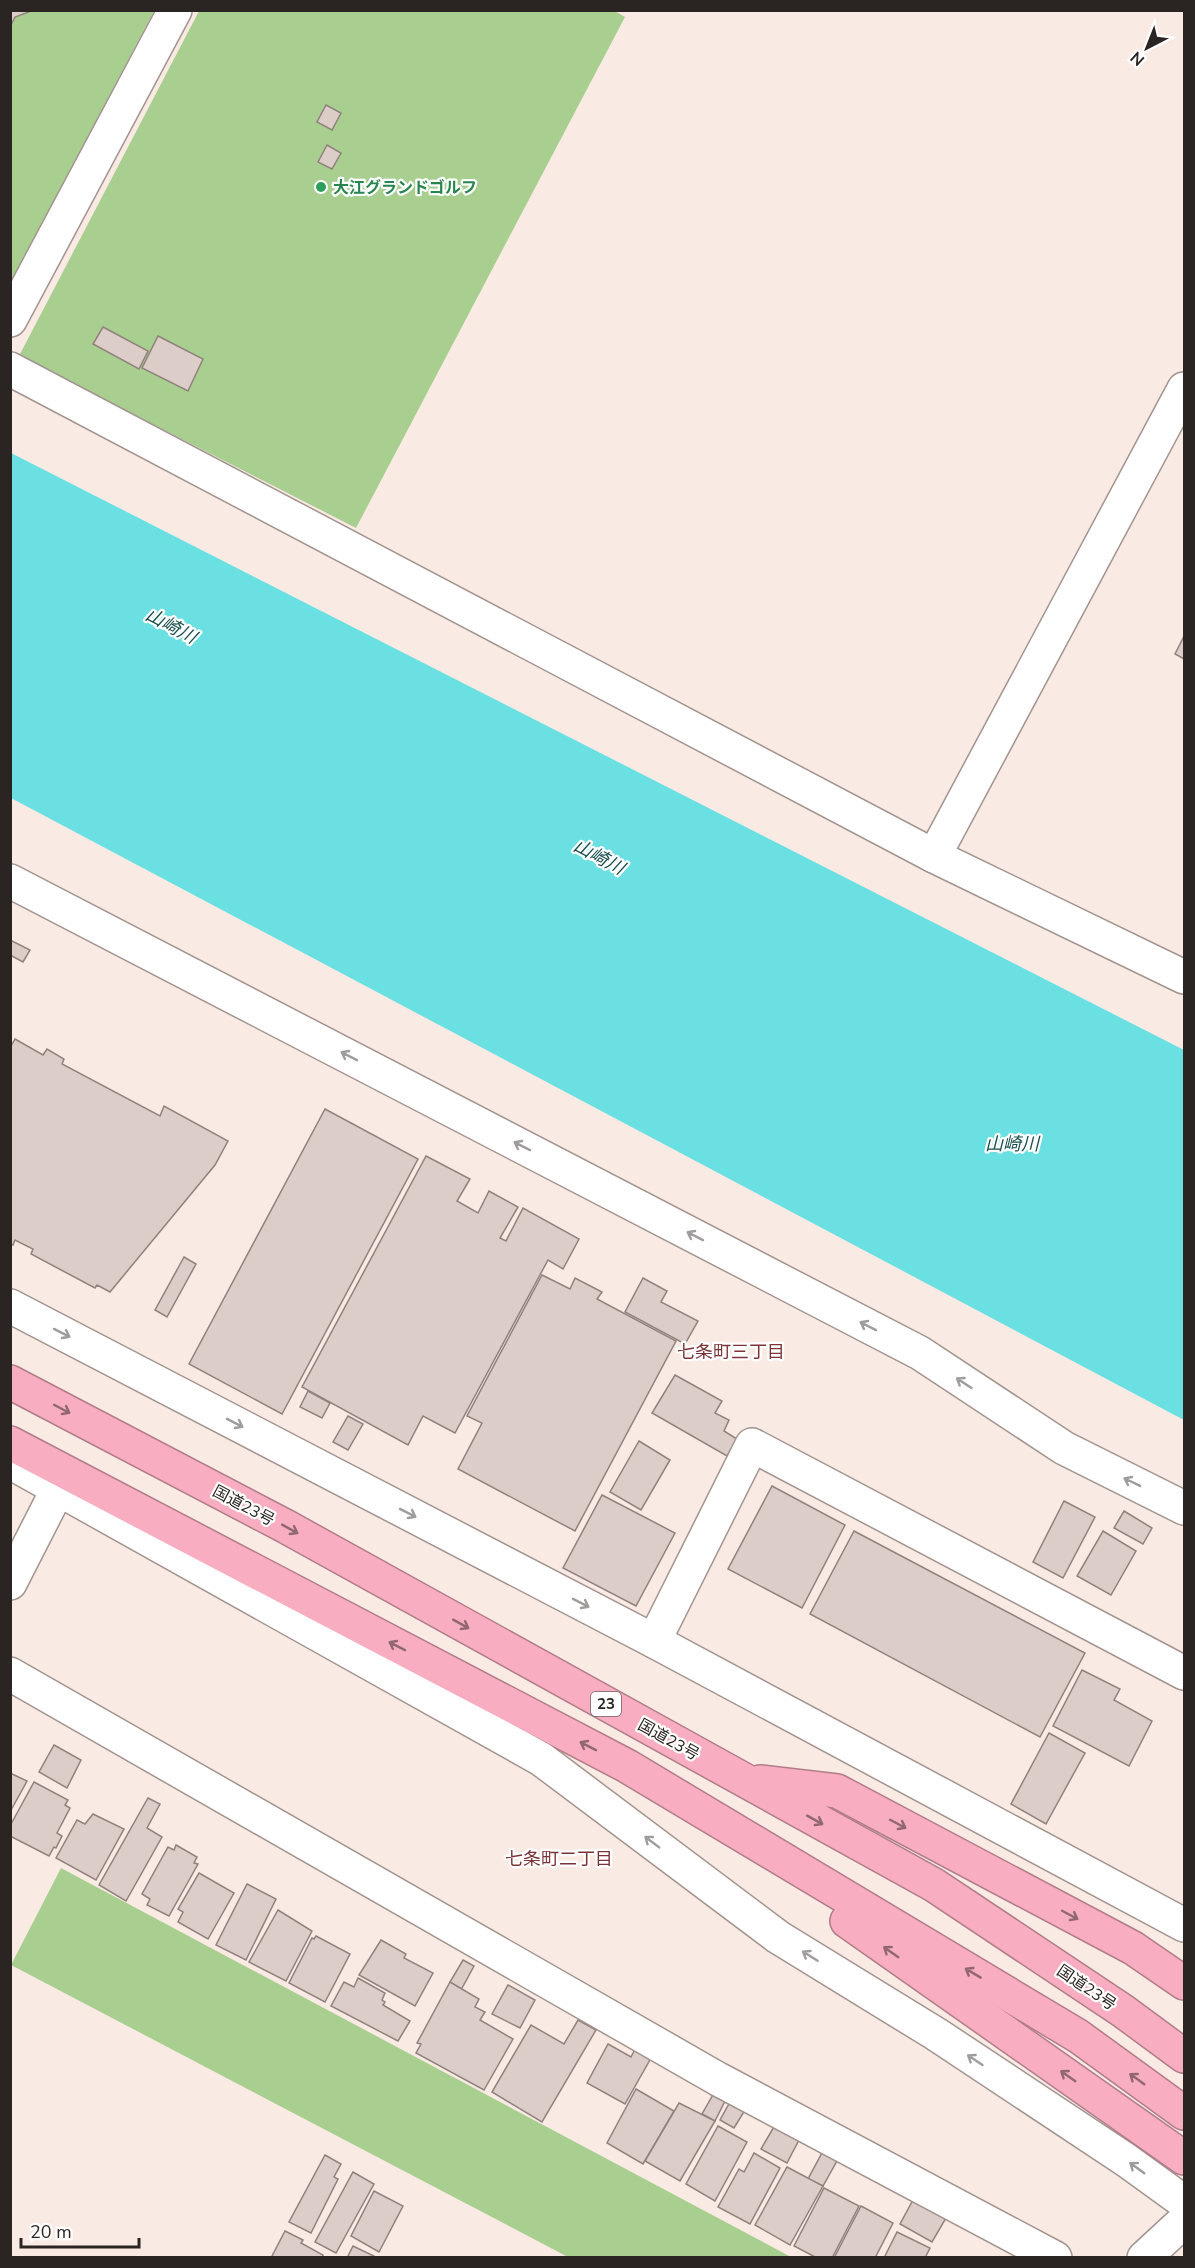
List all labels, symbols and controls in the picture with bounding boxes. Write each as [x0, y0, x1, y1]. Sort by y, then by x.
north arrow [1117, 18, 1177, 78]
text: N [1126, 46, 1149, 71]
place label: 大江グランドゴルフ [333, 177, 477, 199]
marker: 大江グランドゴルフ [314, 180, 328, 194]
water label: 山崎川 [142, 603, 202, 650]
water label: 山崎川 [570, 834, 630, 881]
one-way arrow [340, 1050, 358, 1062]
water label: 山崎川 [985, 1132, 1041, 1156]
one-way arrow [513, 1140, 531, 1152]
one-way arrow [686, 1230, 704, 1241]
one-way arrow [859, 1320, 877, 1331]
one-way arrow [53, 1328, 71, 1339]
district label: 七条町三丁目 [677, 1340, 785, 1364]
one-way arrow [957, 1377, 973, 1389]
one-way arrow [53, 1404, 71, 1415]
one-way arrow [226, 1418, 244, 1429]
one-way arrow [1123, 1475, 1141, 1487]
street label: 国道23号 [209, 1480, 278, 1531]
one-way arrow [399, 1508, 417, 1519]
one-way arrow [281, 1524, 299, 1535]
one-way arrow [572, 1597, 590, 1609]
one-way arrow [452, 1618, 469, 1630]
one-way arrow [388, 1640, 406, 1651]
road number: 23 [591, 1692, 621, 1716]
street label: 国道23号 [634, 1714, 703, 1766]
one-way arrow [580, 1740, 598, 1751]
one-way arrow [806, 1815, 824, 1826]
one-way arrow [888, 1819, 906, 1830]
one-way arrow [644, 1836, 660, 1848]
district label: 七条町二丁目 [505, 1847, 613, 1871]
one-way arrow [1061, 1909, 1079, 1921]
one-way arrow [883, 1946, 900, 1958]
one-way arrow [802, 1950, 819, 1962]
street label: 国道23号 [1052, 1960, 1120, 2016]
one-way arrow [965, 1967, 982, 1979]
one-way arrow [967, 2053, 984, 2065]
one-way arrow [1060, 2070, 1076, 2082]
one-way arrow [1129, 2073, 1146, 2085]
one-way arrow [1130, 2162, 1146, 2174]
scale bar [21, 2211, 140, 2249]
text: 20 m [30, 2220, 72, 2244]

